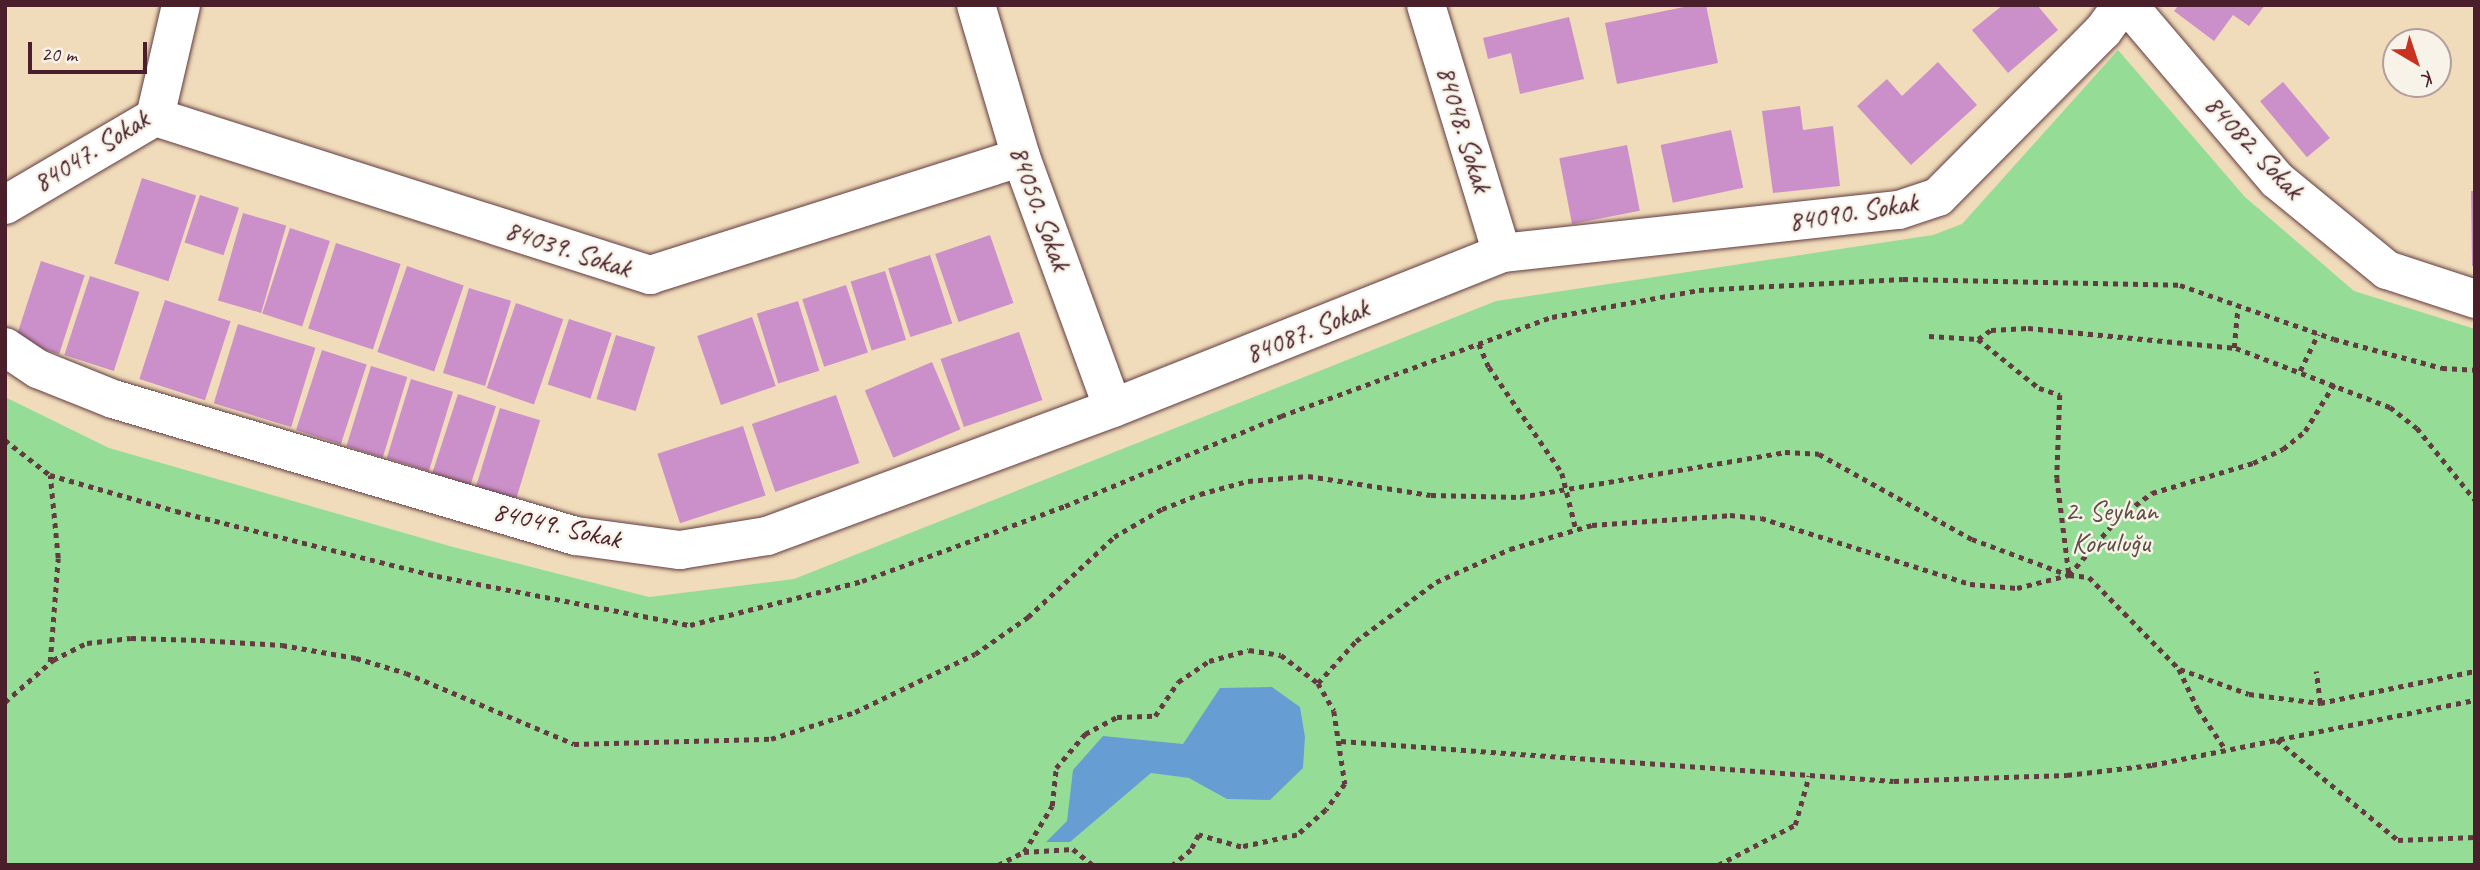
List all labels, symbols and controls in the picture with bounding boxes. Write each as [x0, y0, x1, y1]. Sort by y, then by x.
scale bar [32, 28, 150, 72]
north arrow [2382, 28, 2452, 98]
text: 20 m [41, 41, 77, 67]
street label: 84048. Sokak [1429, 62, 1499, 196]
text: K [2418, 65, 2440, 90]
street label: 84082. Sokak [2197, 88, 2311, 206]
street label: 84047. Sokak [27, 102, 155, 200]
street label: 84050. Sokak [1002, 141, 1078, 275]
street label: 84090. Sokak [1786, 185, 1920, 239]
street label: 84039. Sokak [501, 213, 635, 285]
street label: 84087. Sokak [1240, 291, 1374, 371]
street label: 84049. Sokak [490, 494, 624, 556]
park label: 2. Seyhan Koruluğu [2064, 494, 2158, 560]

